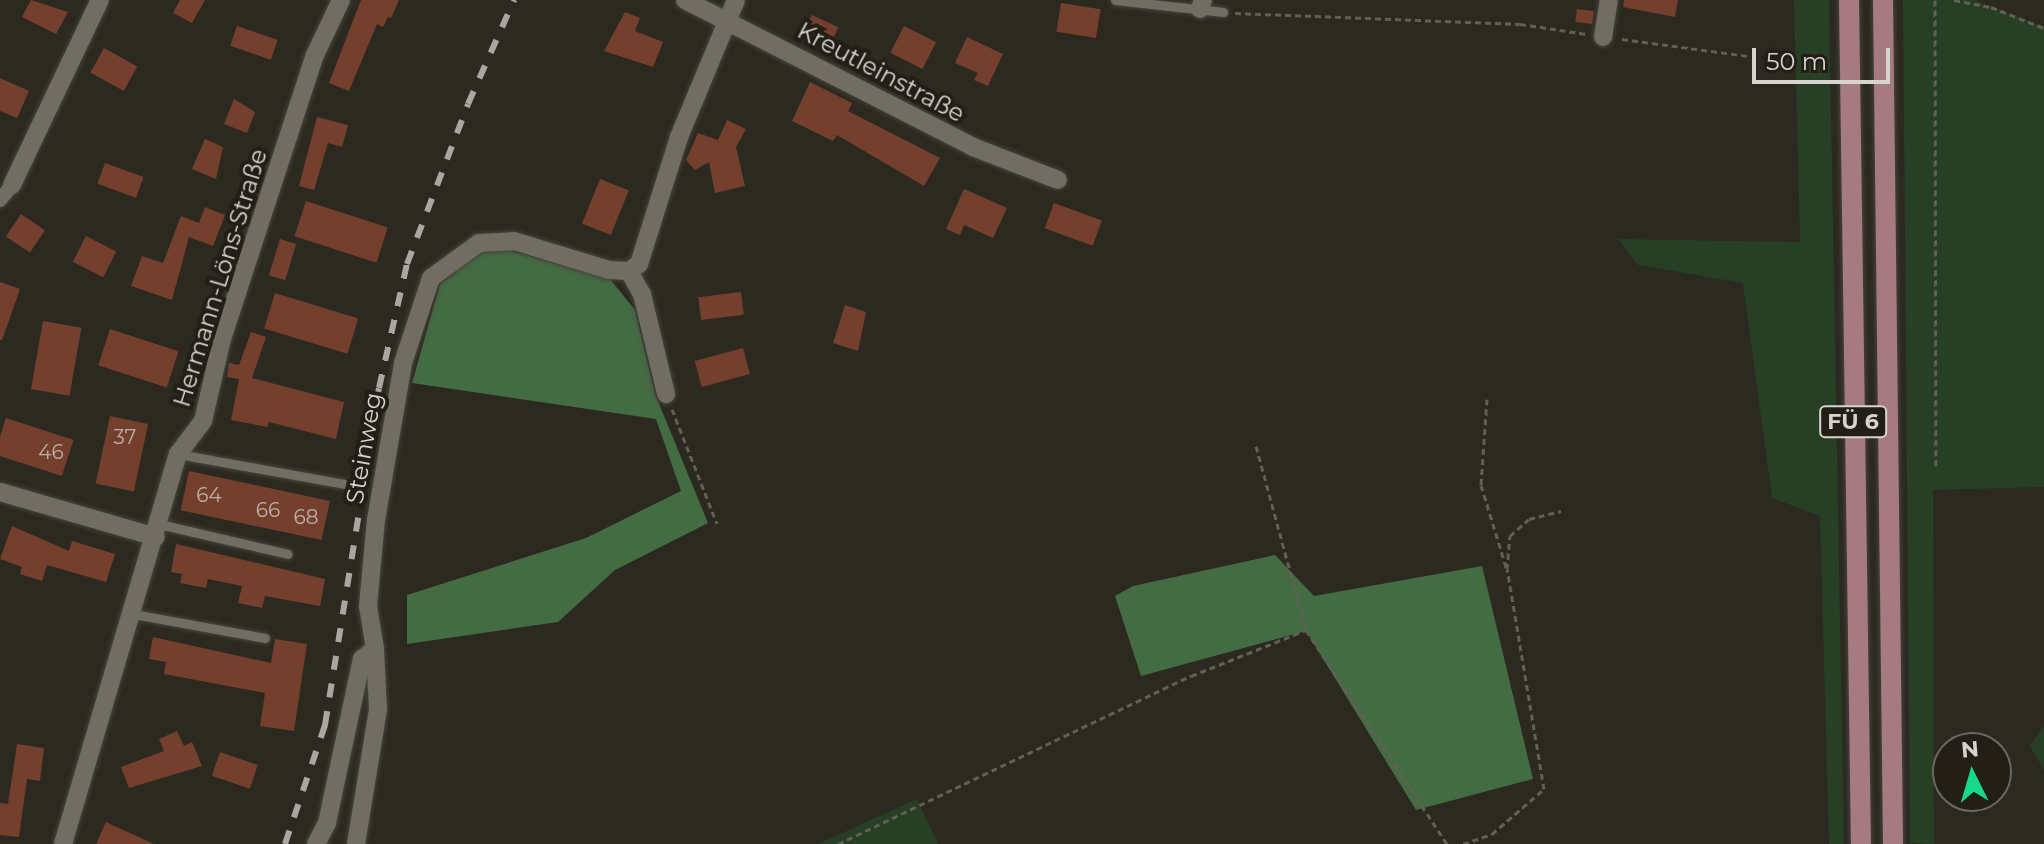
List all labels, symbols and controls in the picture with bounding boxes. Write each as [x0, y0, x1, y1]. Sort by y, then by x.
street label: Kreutleinstraße [793, 16, 969, 128]
scale bar [1756, 32, 1894, 82]
text: 50 m [1766, 47, 1827, 76]
street label: Hermann-Löns-Straße [167, 146, 273, 410]
street label: Steinweg [340, 390, 388, 506]
road number: FÜ 6 [1819, 404, 1887, 440]
house number: 37 [114, 425, 136, 449]
house number: 46 [38, 440, 64, 464]
house number: 64 [196, 483, 222, 507]
house number: 66 [256, 498, 280, 522]
house number: 68 [294, 505, 318, 529]
north arrow [1932, 732, 2012, 812]
text: N [1960, 735, 1980, 764]

